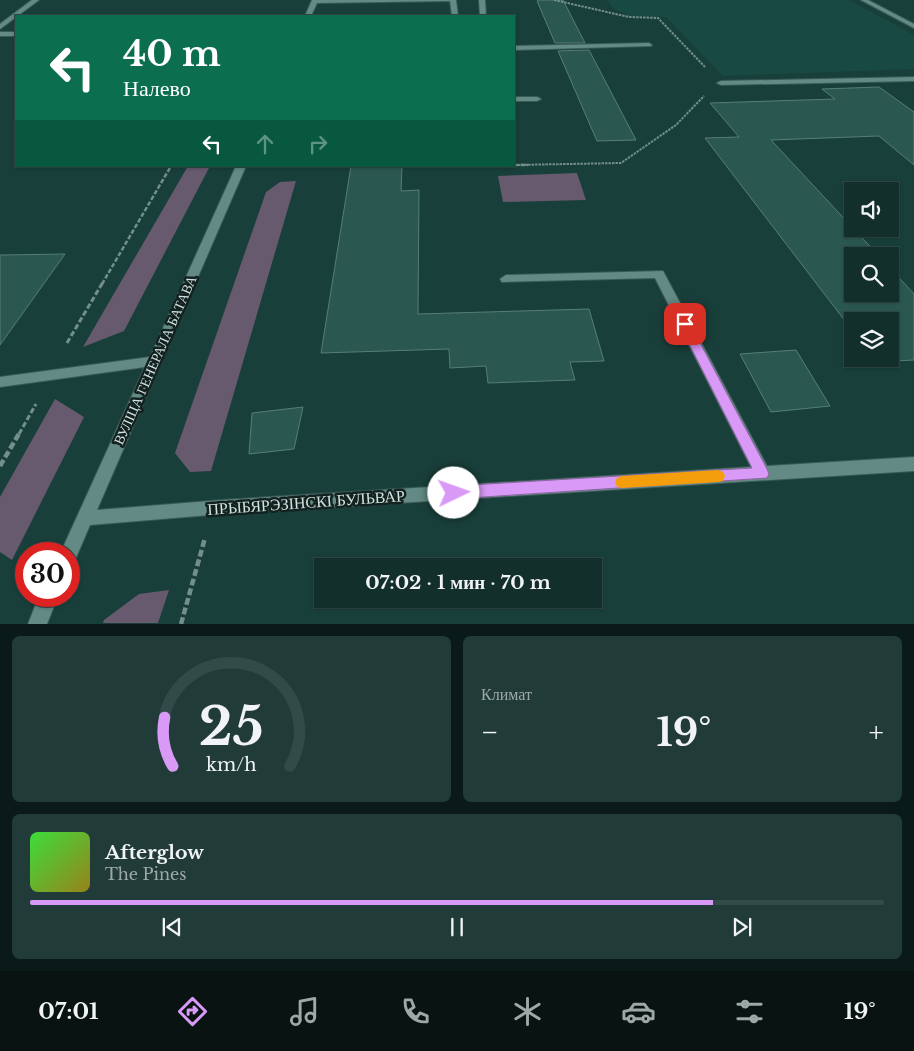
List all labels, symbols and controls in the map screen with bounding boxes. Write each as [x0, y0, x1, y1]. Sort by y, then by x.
text: 40 m [123, 32, 221, 75]
icon: left [40, 35, 105, 100]
text: Налево [123, 75, 191, 102]
icon: left [198, 130, 226, 158]
icon: ahead [251, 130, 279, 158]
icon: right [304, 130, 332, 158]
map controls [844, 182, 899, 367]
button: sound [844, 182, 899, 237]
button: search [844, 247, 899, 302]
street label: ВУЛІЦА ГЕНЕРАЛА БАТАВА [110, 272, 201, 447]
pin [664, 303, 706, 345]
icon: arrive [671, 310, 699, 338]
button: layers [844, 312, 899, 367]
position arrow [427, 466, 479, 518]
street label: ПРЫБЯРЭЗІНСКІ БУЛЬВАР [207, 485, 405, 519]
speed limit sign: 30 [15, 542, 80, 607]
text: 07:02 · 1 мин · 70 m [365, 571, 551, 594]
text: Климат [481, 684, 532, 704]
text: 25 [199, 695, 264, 759]
text: 19° [656, 709, 711, 756]
text: − [481, 715, 499, 750]
text: + [869, 715, 884, 750]
text: km/h [206, 754, 257, 776]
text: Afterglow [105, 841, 204, 864]
text: The Pines [105, 864, 187, 884]
icon: previous [158, 913, 186, 941]
icon: pause [443, 913, 471, 941]
icon: next [728, 913, 756, 941]
icon: directions [175, 994, 210, 1029]
icon: music [287, 994, 322, 1029]
icon: phone [398, 994, 433, 1029]
icon: climate [510, 994, 545, 1029]
icon: car [621, 994, 656, 1029]
icon: filters [732, 994, 767, 1029]
text: 07:01 [38, 998, 99, 1025]
text: 19° [844, 998, 876, 1025]

